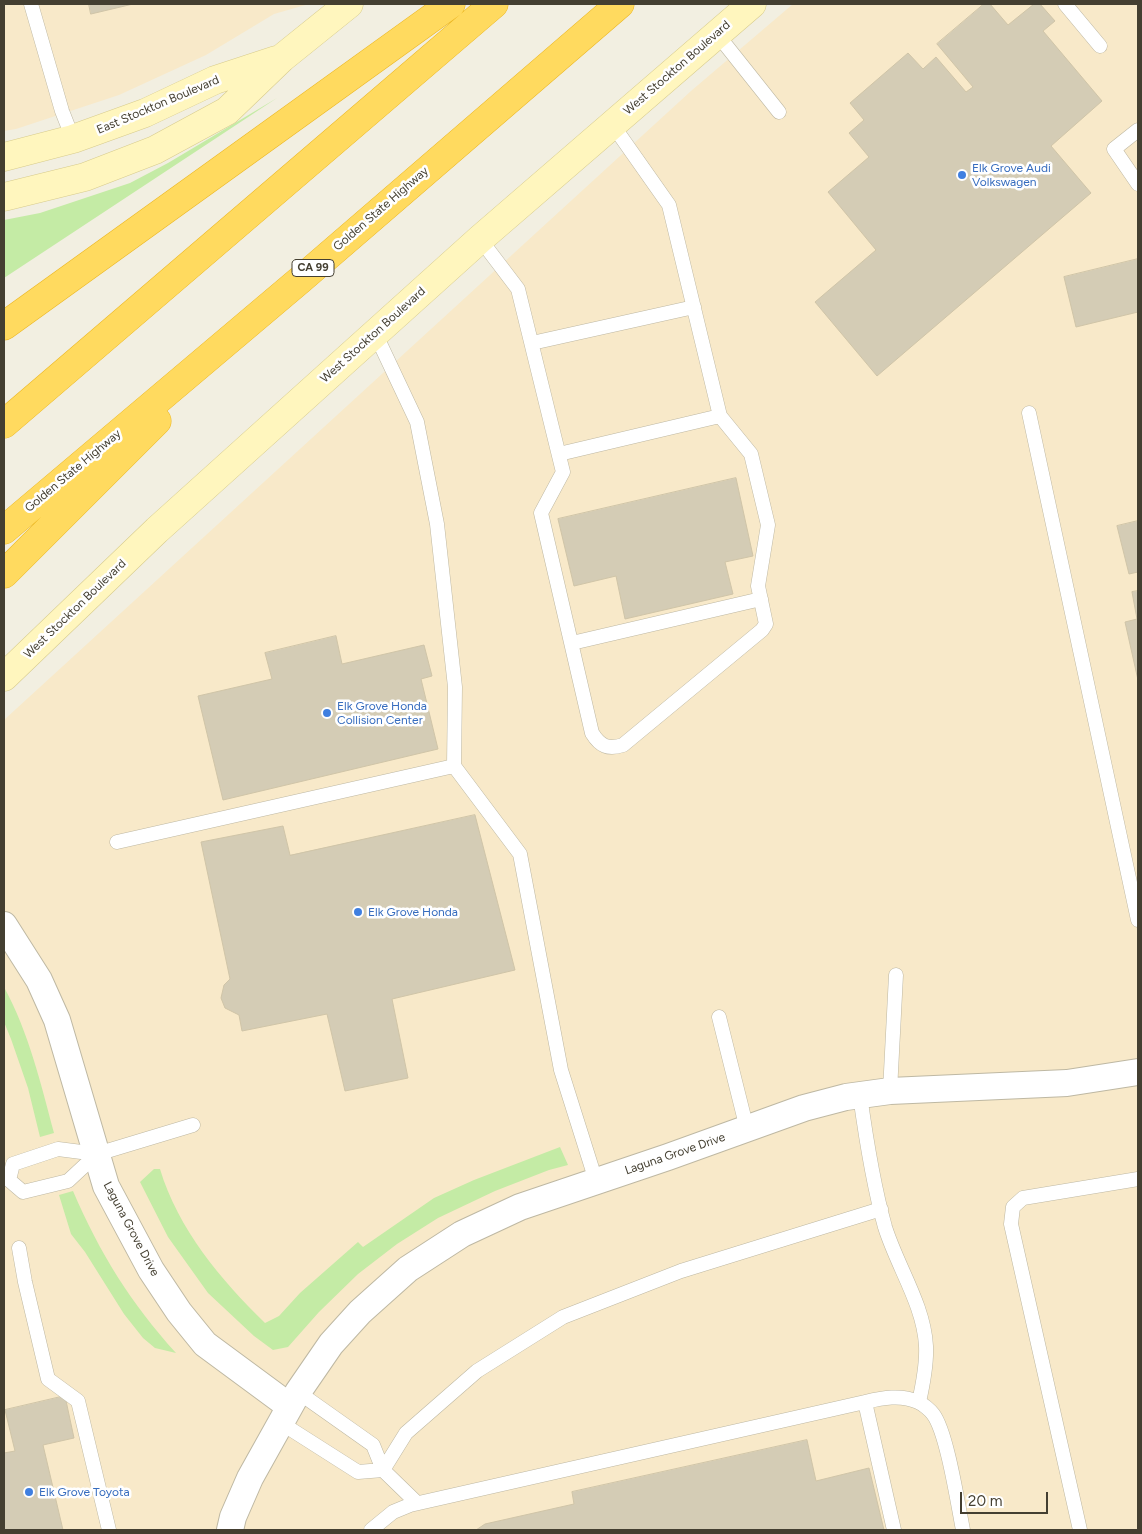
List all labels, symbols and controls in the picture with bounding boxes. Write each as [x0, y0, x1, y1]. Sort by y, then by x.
street label: West Stockton Boulevard [621, 18, 733, 118]
street label: East Stockton Boulevard [94, 73, 222, 137]
place label: Elk Grove Audi Volkswagen [972, 161, 1051, 189]
street label: Golden State Highway [331, 164, 431, 254]
marker: Elk Grove Audi Volkswagen [956, 169, 968, 181]
road number: CA 99 [292, 260, 334, 276]
street label: West Stockton Boulevard [318, 284, 428, 386]
street label: Golden State Highway [22, 427, 124, 515]
street label: West Stockton Boulevard [21, 556, 129, 662]
place label: Elk Grove Honda Collision Center [337, 699, 427, 727]
marker: Elk Grove Honda Collision Center [321, 707, 333, 719]
place label: Elk Grove Honda [368, 905, 458, 919]
marker: Elk Grove Honda [352, 906, 364, 918]
street label: Laguna Grove Drive [623, 1130, 727, 1178]
street label: Laguna Grove Drive [100, 1179, 162, 1279]
scale bar [962, 1482, 1050, 1514]
place label: Elk Grove Toyota [39, 1485, 130, 1499]
marker: Elk Grove Toyota [23, 1486, 35, 1498]
text: 20 m [968, 1492, 1002, 1510]

